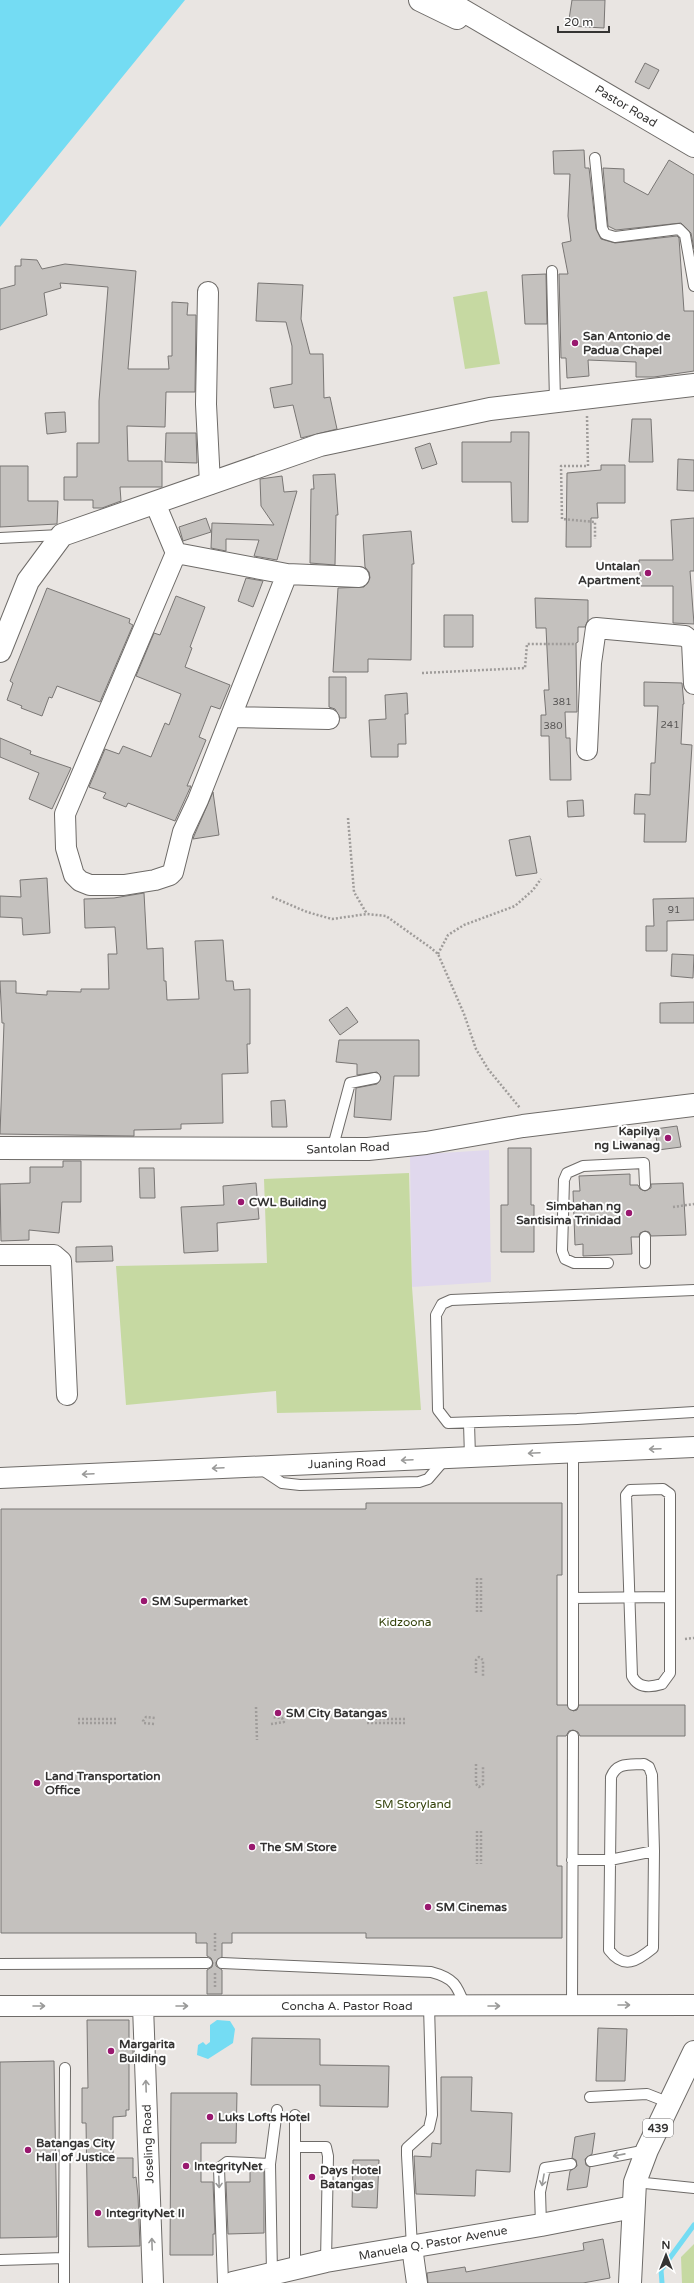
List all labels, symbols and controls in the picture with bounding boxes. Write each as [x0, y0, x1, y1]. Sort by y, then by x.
scale bar [558, 8, 609, 34]
text: 20 m [564, 15, 593, 29]
street label: Pastor Road [592, 82, 660, 130]
place label: San Antonio de Padua Chapel [583, 329, 671, 358]
marker: San Antonio de Padua Chapel [570, 338, 580, 348]
place label: Untalan Apartment [578, 559, 640, 588]
marker: Untalan Apartment [643, 568, 653, 578]
house number: 381 [553, 696, 571, 708]
house number: 241 [661, 719, 679, 731]
house number: 380 [544, 720, 562, 732]
house number: 91 [668, 904, 680, 916]
place label: Kapilya ng Liwanag [594, 1124, 660, 1153]
marker: Kapilya ng Liwanag [663, 1133, 673, 1143]
street label: Santolan Road [306, 1140, 390, 1156]
place label: CWL Building [249, 1195, 326, 1210]
marker: CWL Building [236, 1197, 246, 1207]
place label: Simbahan ng Santisima Trinidad [516, 1199, 621, 1227]
marker: Simbahan ng Santisima Trinidad [624, 1208, 634, 1218]
one-way arrow [649, 1445, 662, 1452]
one-way arrow [528, 1450, 541, 1457]
street label: Juaning Road [308, 1455, 386, 1471]
one-way arrow [401, 1456, 414, 1464]
one-way arrow [212, 1465, 225, 1472]
one-way arrow [82, 1471, 95, 1478]
place label: SM Supermarket [152, 1594, 248, 1609]
marker: SM Supermarket [139, 1596, 149, 1606]
park label: Kidzoona [378, 1615, 432, 1629]
place label: SM City Batangas [286, 1706, 387, 1721]
marker: SM City Batangas [273, 1708, 283, 1718]
place label: Land Transportation Office [45, 1769, 160, 1797]
marker: Land Transportation Office [32, 1778, 42, 1788]
park label: SM Storyland [375, 1797, 451, 1811]
place label: The SM Store [259, 1840, 337, 1854]
marker: The SM Store [247, 1842, 257, 1852]
place label: SM Cinemas [436, 1900, 507, 1914]
marker: SM Cinemas [423, 1902, 433, 1912]
street label: Concha A. Pastor Road [281, 1999, 413, 2013]
one-way arrow [617, 2001, 630, 2009]
one-way arrow [32, 2002, 45, 2010]
one-way arrow [175, 2002, 188, 2010]
one-way arrow [487, 2002, 500, 2010]
place label: Margarita Building [119, 2037, 175, 2066]
marker: Margarita Building [106, 2046, 116, 2056]
one-way arrow [142, 2080, 149, 2093]
street label: Joseling Road [140, 2104, 156, 2184]
place label: Luks Lofts Hotel [218, 2110, 310, 2124]
marker: Luks Lofts Hotel [205, 2112, 215, 2122]
road number: 439 [643, 2119, 673, 2137]
place label: Batangas City Hall of Justice [36, 2136, 116, 2164]
marker: Batangas City Hall of Justice [23, 2145, 33, 2155]
one-way arrow [613, 2151, 626, 2159]
place label: IntegrityNet [194, 2159, 263, 2174]
marker: IntegrityNet [181, 2161, 191, 2171]
place label: Days Hotel Batangas [320, 2163, 381, 2192]
marker: Days Hotel Batangas [307, 2172, 317, 2182]
one-way arrow [538, 2173, 546, 2186]
one-way arrow [215, 2175, 223, 2188]
place label: IntegrityNet II [106, 2206, 185, 2221]
marker: IntegrityNet II [93, 2208, 103, 2218]
street label: Manuela Q. Pastor Avenue [357, 2223, 509, 2263]
north arrow [646, 2235, 686, 2275]
one-way arrow [148, 2238, 155, 2251]
text: N [662, 2239, 670, 2252]

